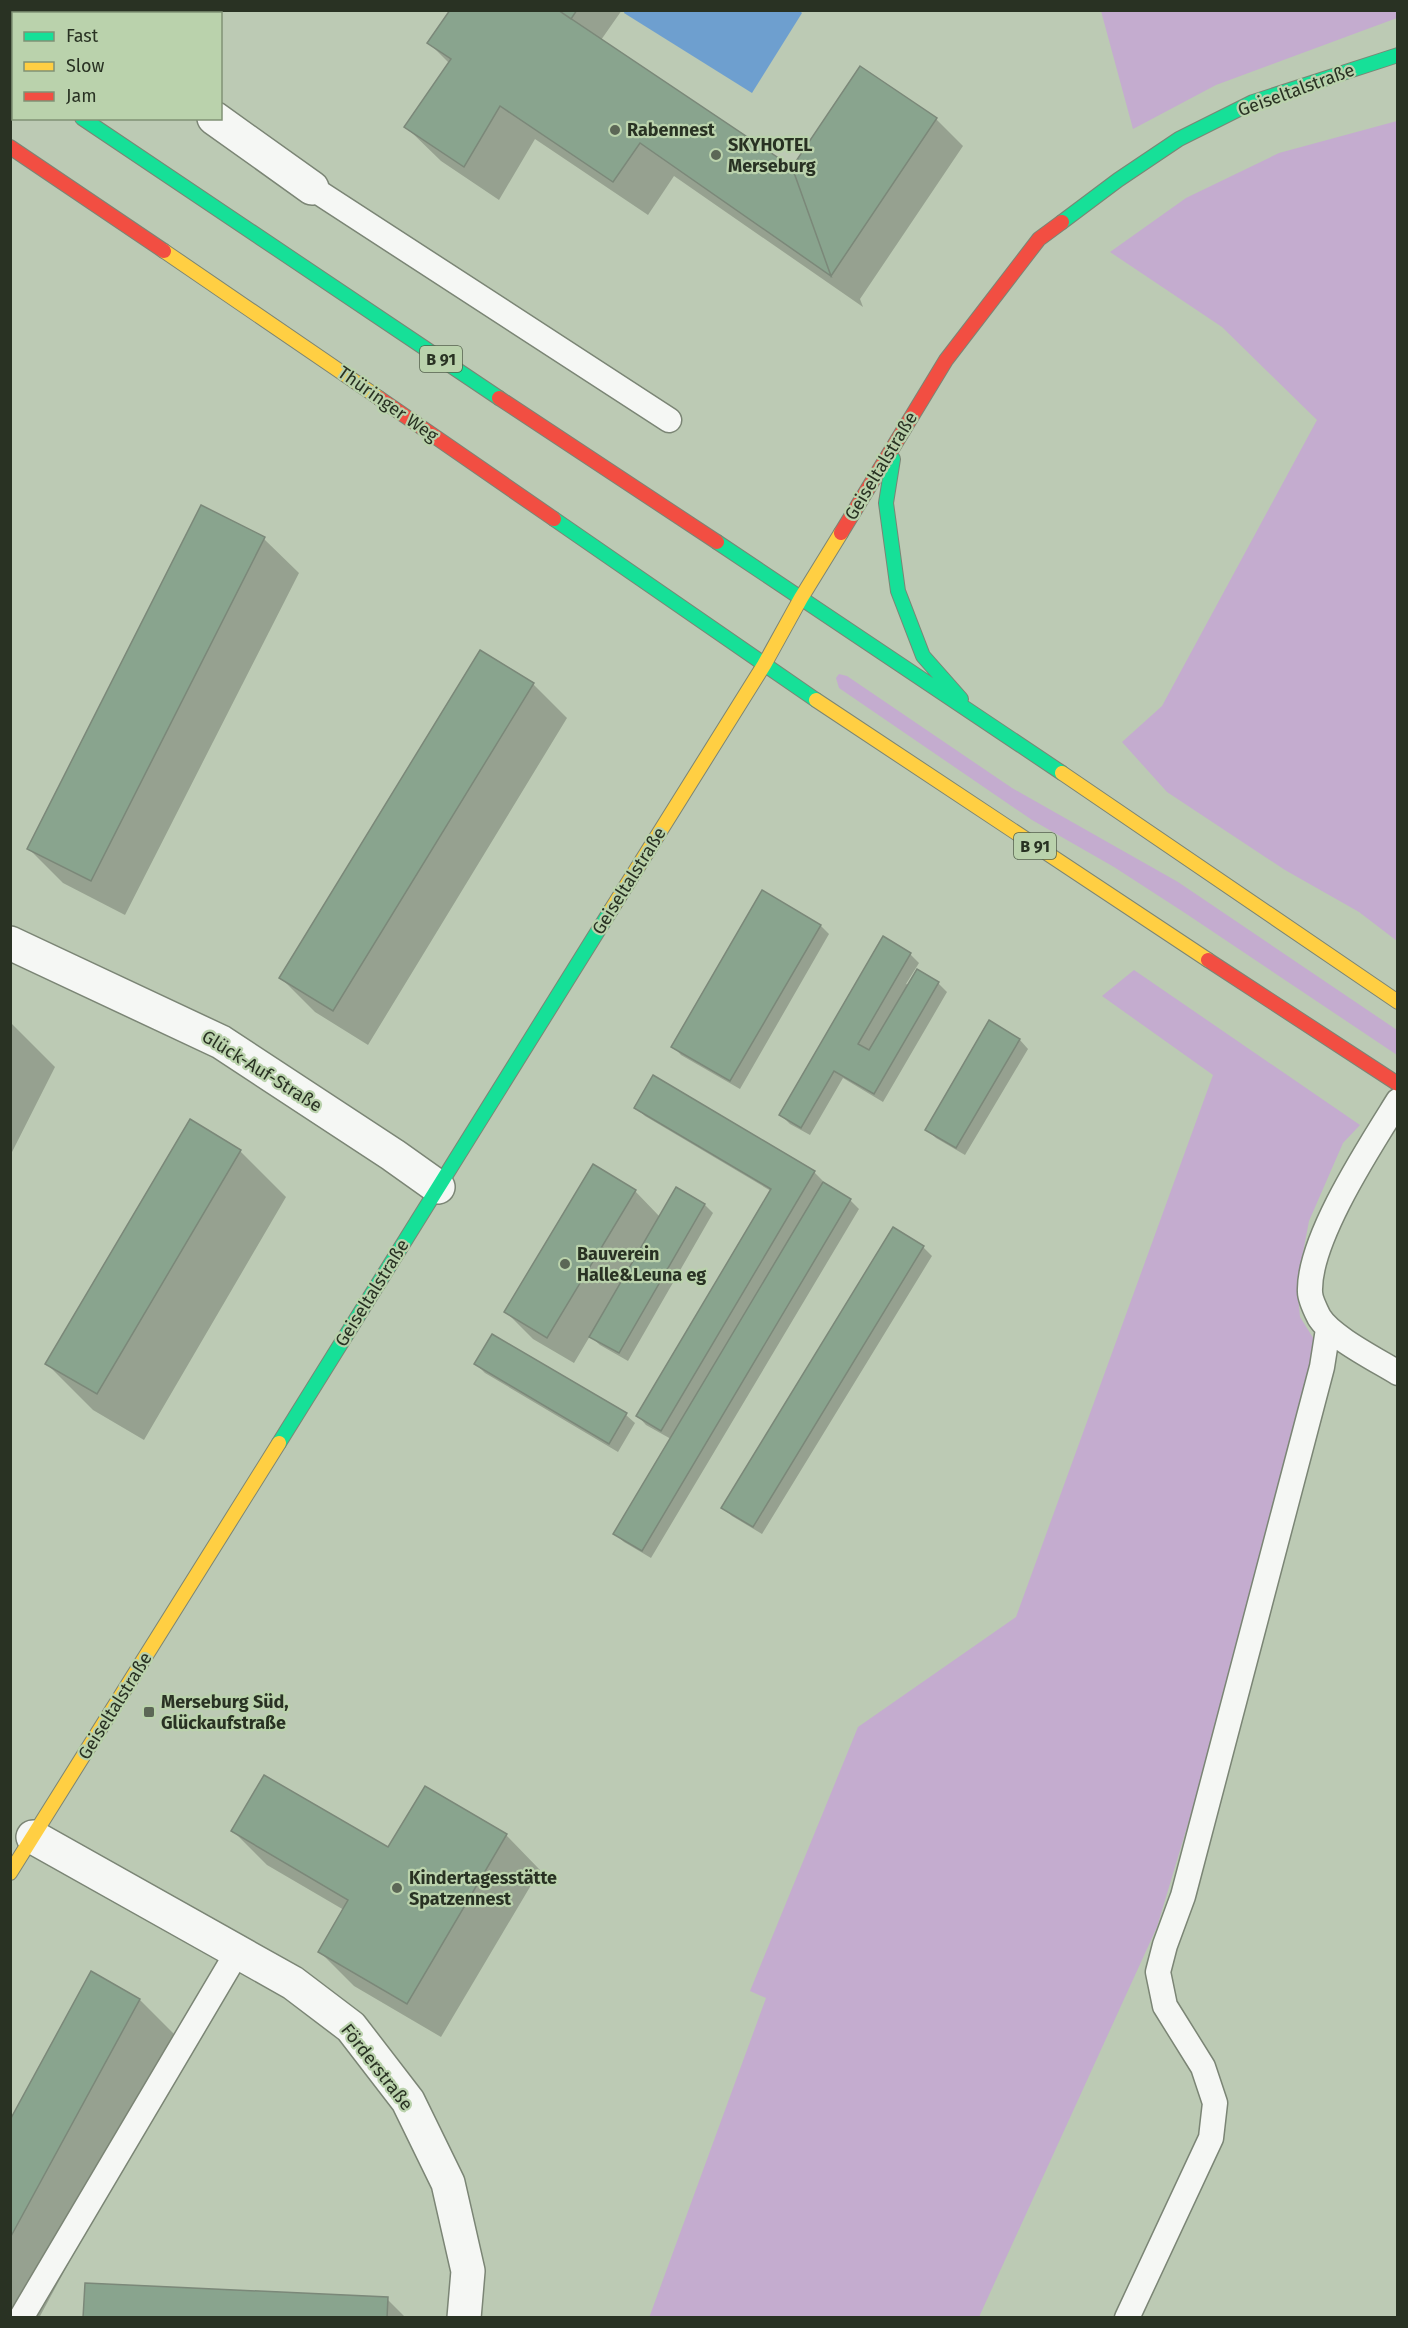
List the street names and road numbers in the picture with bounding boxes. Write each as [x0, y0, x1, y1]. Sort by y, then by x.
street label: Geiseltalstraße [1235, 59, 1357, 121]
road number: B 91 [420, 346, 462, 372]
street label: Thüringer Weg [334, 361, 443, 447]
street label: Geiseltalstraße [840, 408, 922, 524]
street label: Geiseltalstraße [587, 823, 671, 939]
road number: B 91 [1014, 833, 1056, 859]
street label: Glück-Auf-Straße [198, 1025, 326, 1117]
street label: Geiseltalstraße [330, 1235, 414, 1351]
street label: Geiseltalstraße [73, 1648, 157, 1764]
street label: Förderstraße [336, 2019, 418, 2115]

